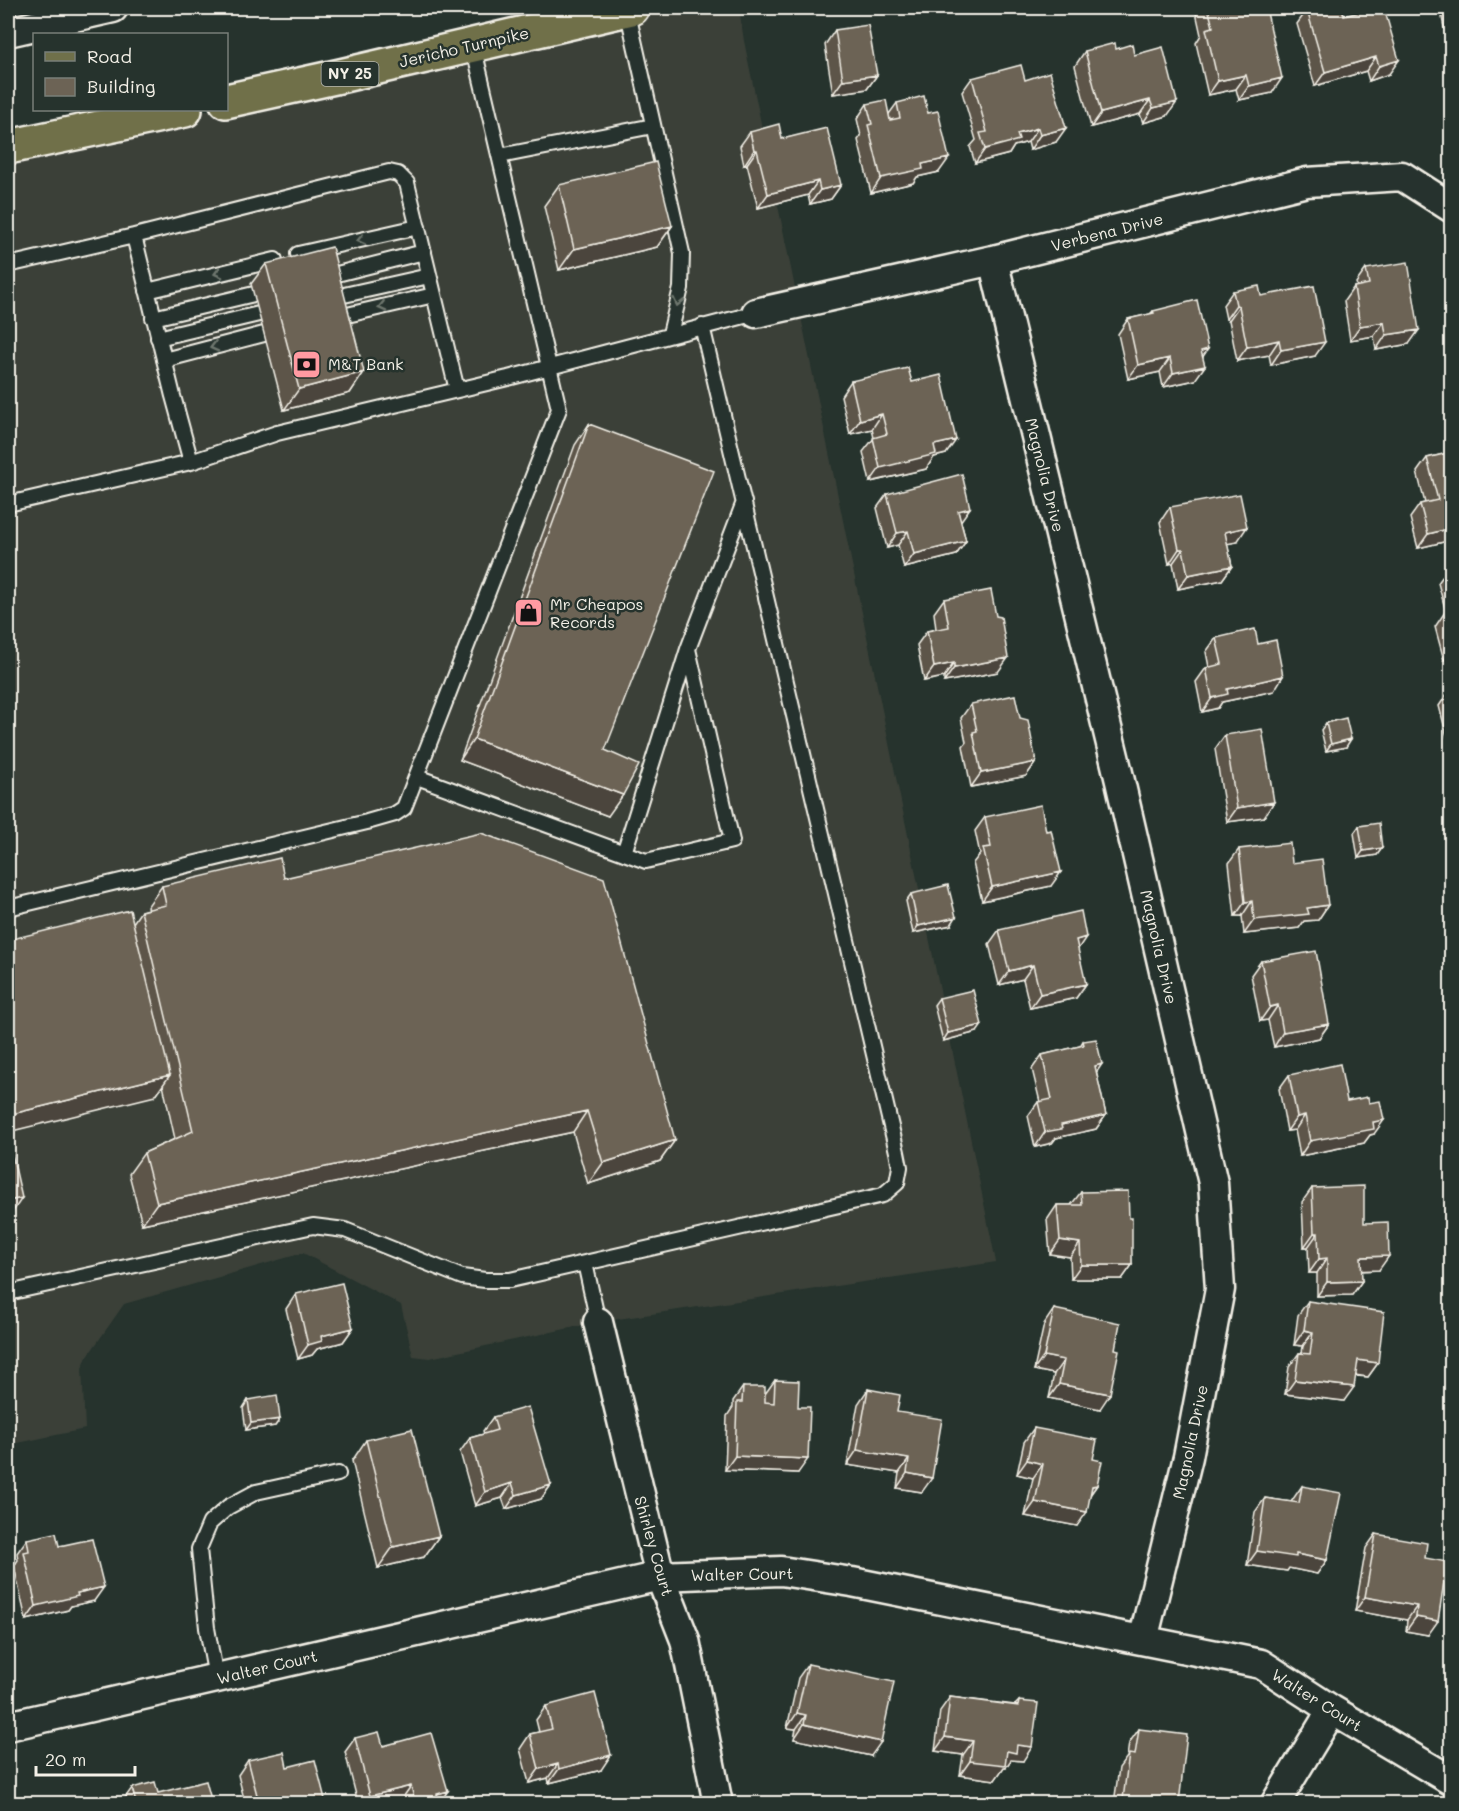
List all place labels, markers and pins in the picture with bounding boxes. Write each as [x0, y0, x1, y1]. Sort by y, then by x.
bank icon: M&T Bank [291, 348, 323, 380]
place label: M&T Bank [328, 353, 404, 374]
place label: Mr Cheapos Records [550, 593, 643, 632]
shop icon: Mr Cheapos Records [513, 597, 545, 629]

